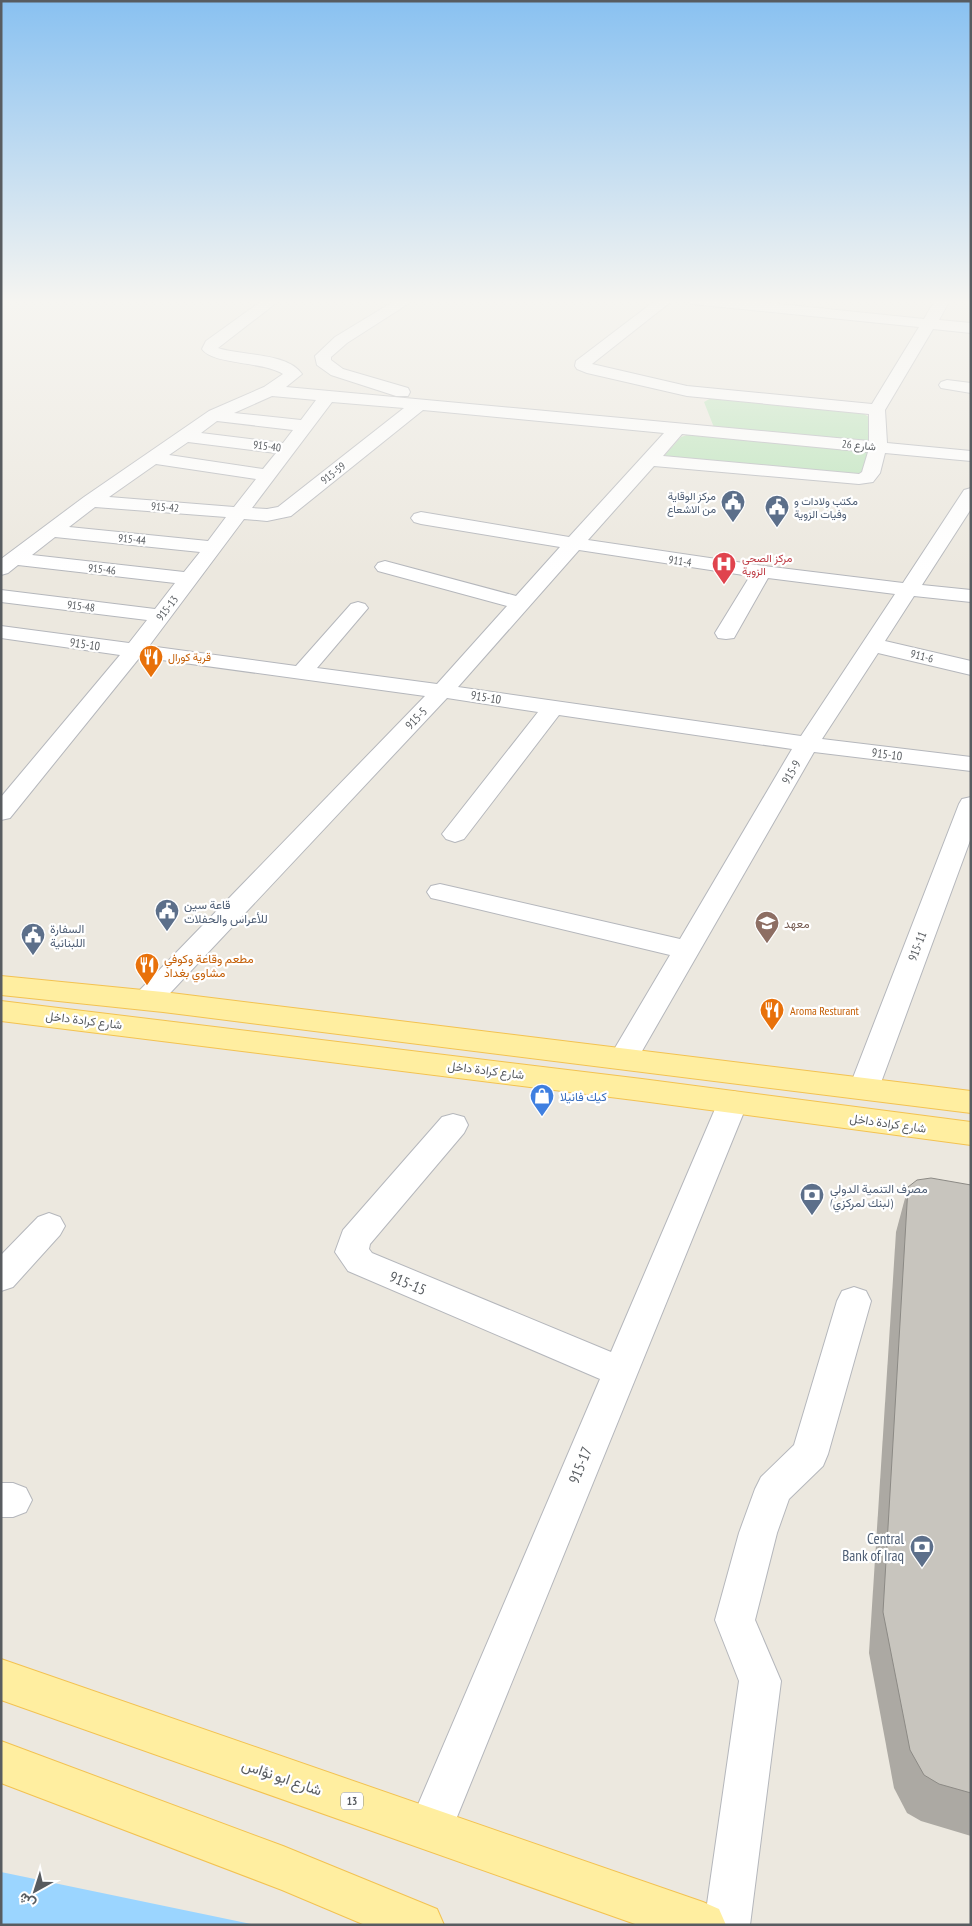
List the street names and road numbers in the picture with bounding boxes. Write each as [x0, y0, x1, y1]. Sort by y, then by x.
street label: 915-40 [252, 437, 282, 455]
street label: شارع 26 [841, 437, 877, 454]
street label: 915-59 [318, 459, 348, 487]
street label: 915-42 [150, 499, 180, 515]
street label: 915-44 [117, 531, 147, 547]
street label: 911-4 [668, 552, 692, 570]
street label: 915-46 [87, 561, 117, 577]
street label: 915-13 [153, 593, 181, 623]
street label: 915-48 [66, 597, 96, 615]
street label: 915-10 [69, 634, 101, 654]
street label: 911-6 [909, 646, 935, 666]
street label: 915-10 [470, 687, 502, 707]
street label: 915-5 [402, 704, 430, 732]
street label: 915-10 [871, 745, 903, 763]
street label: 915-9 [778, 757, 804, 787]
street label: 915-11 [905, 929, 929, 963]
street label: شارع كرادة داخل [45, 1008, 123, 1034]
street label: شارع كرادة داخل [447, 1058, 525, 1084]
street label: شارع كرادة داخل [849, 1110, 927, 1138]
street label: 915-15 [387, 1267, 429, 1299]
street label: 915-17 [564, 1444, 596, 1486]
street label: شارع ابو نؤاس [239, 1754, 325, 1801]
road number: 13 [341, 1792, 363, 1810]

